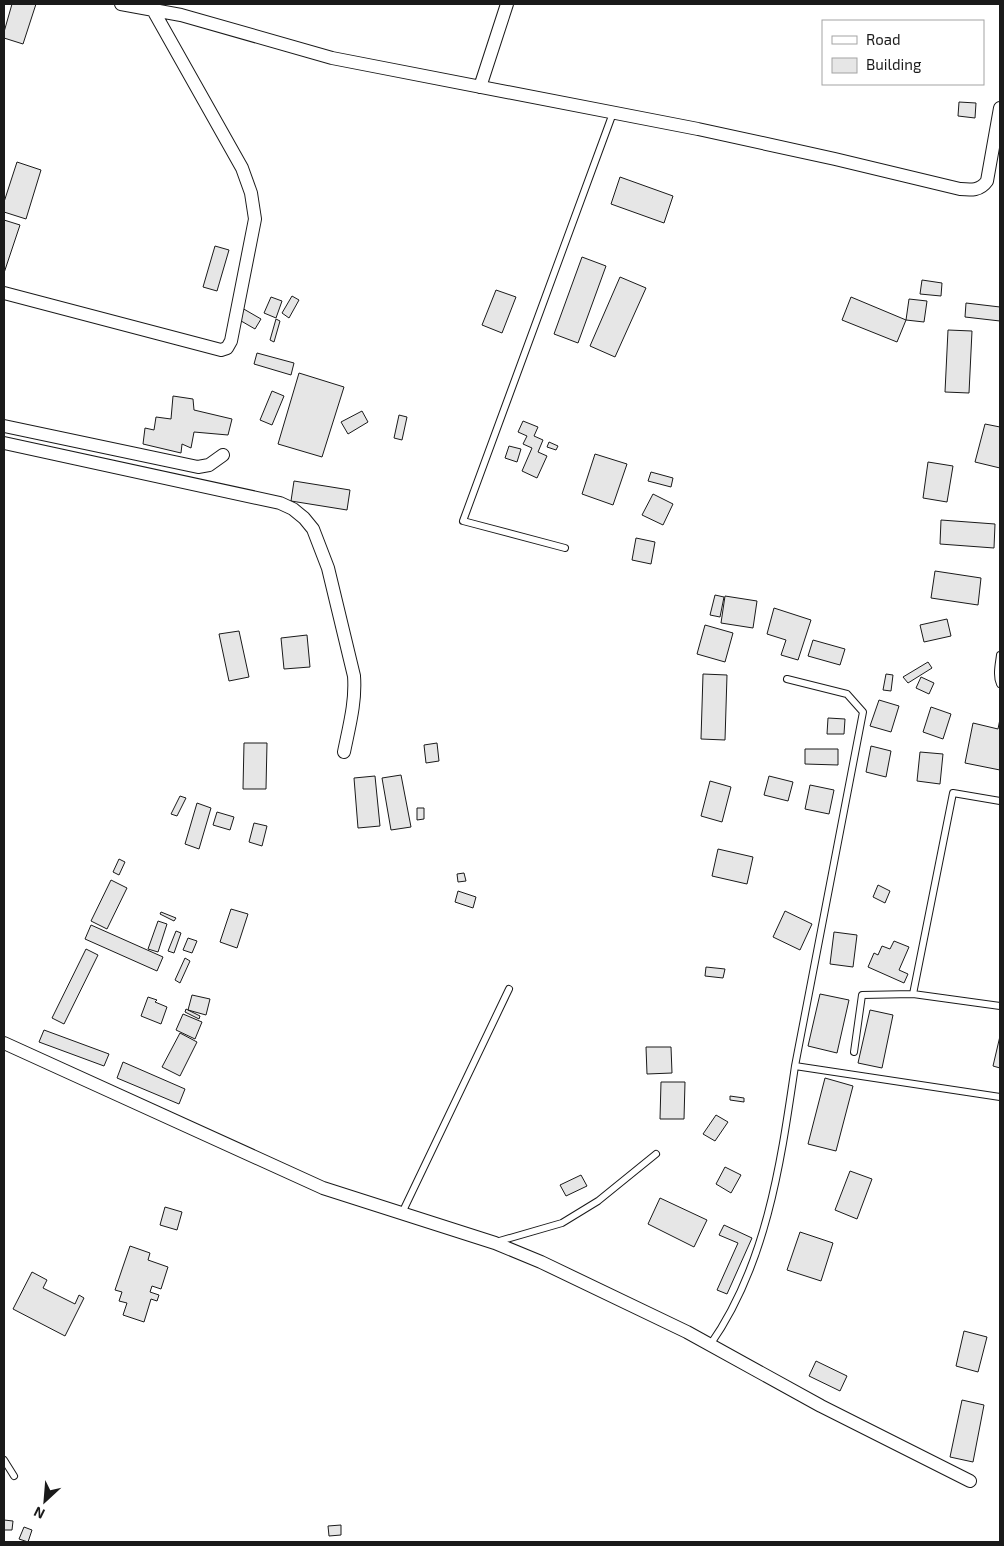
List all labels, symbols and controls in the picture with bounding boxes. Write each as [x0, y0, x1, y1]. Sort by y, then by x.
legend [822, 20, 984, 85]
text: Road [866, 30, 901, 48]
text: Building [866, 55, 922, 73]
north arrow [20, 1476, 70, 1526]
text: N [31, 1503, 47, 1523]

